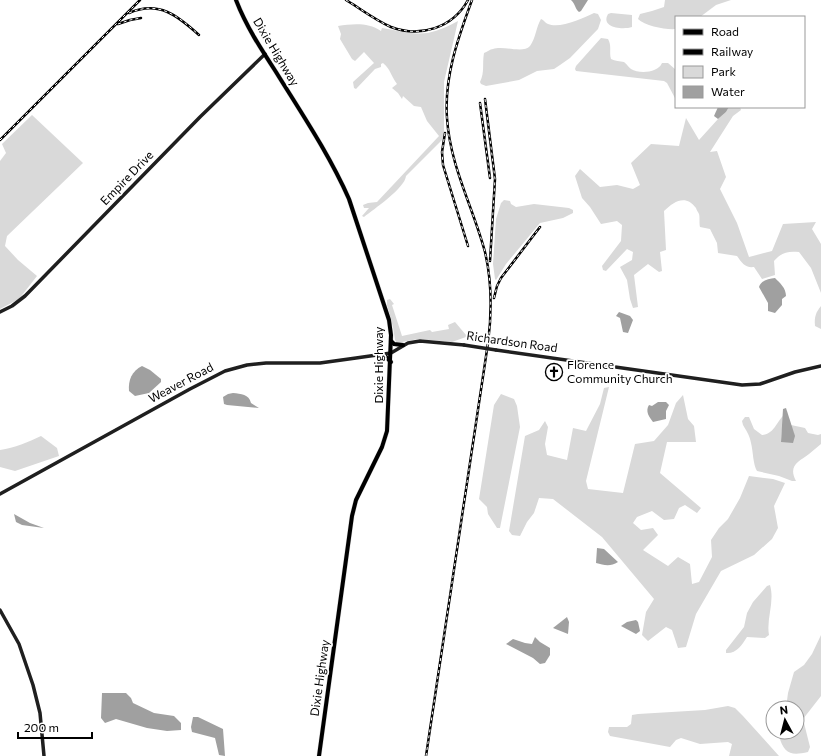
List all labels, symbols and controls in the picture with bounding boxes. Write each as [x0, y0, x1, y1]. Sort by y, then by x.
street label: Dixie Highway [251, 15, 303, 88]
legend [675, 16, 805, 108]
text: Road [711, 24, 739, 38]
text: Railway [711, 44, 753, 58]
text: Park [711, 64, 737, 78]
text: Water [711, 84, 745, 98]
street label: Empire Drive [97, 147, 156, 207]
street label: Dixie Highway [371, 326, 385, 404]
street label: Richardson Road [466, 328, 559, 354]
place label: Florence Community Church [567, 357, 673, 385]
street label: Weaver Road [146, 359, 215, 405]
church icon: Florence Community Church [544, 362, 564, 382]
street label: Dixie Highway [307, 639, 331, 717]
north arrow [765, 700, 805, 740]
text: N [779, 703, 789, 717]
scale bar [18, 714, 92, 740]
text: 200 m [24, 720, 59, 734]

